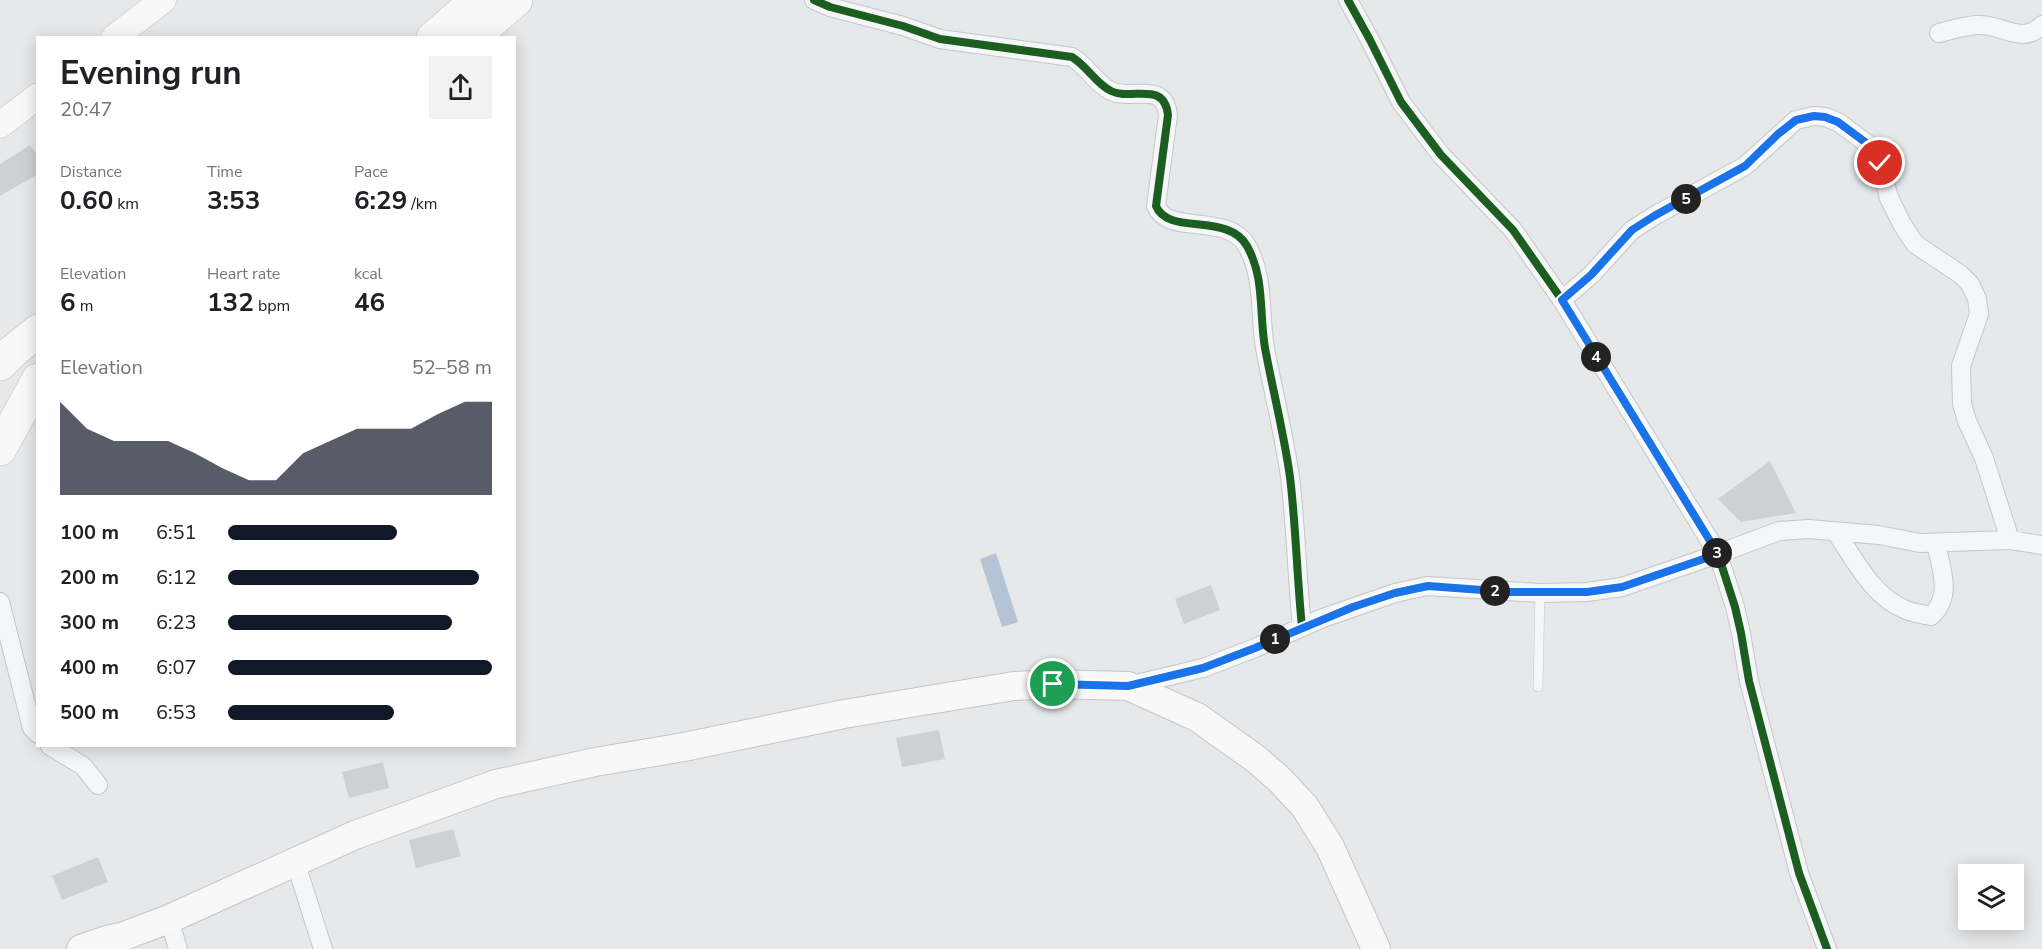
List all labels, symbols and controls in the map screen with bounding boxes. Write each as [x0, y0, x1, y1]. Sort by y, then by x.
text: Evening run [60, 51, 242, 96]
button: share [429, 56, 492, 119]
text: 20:47 [60, 96, 113, 123]
pin [1854, 137, 1905, 188]
icon: check [1863, 146, 1896, 179]
text: Distance [60, 161, 122, 183]
text: Time [207, 161, 243, 183]
text: Pace [354, 161, 388, 183]
text: 0.60 [60, 183, 113, 218]
text: 3:53 [207, 183, 260, 218]
text: 6:29 [354, 183, 407, 218]
pin: 5 [1671, 184, 1701, 214]
text: 5 [1681, 188, 1691, 210]
text: km [113, 193, 139, 215]
text: /km [407, 193, 438, 215]
text: Elevation [60, 263, 126, 285]
text: Heart rate [207, 263, 280, 285]
text: kcal [354, 263, 382, 285]
text: 6 [60, 285, 76, 320]
text: 132 [207, 285, 254, 320]
text: 46 [354, 285, 385, 320]
text: m [76, 295, 93, 317]
text: bpm [254, 295, 290, 317]
pin: 4 [1581, 342, 1611, 372]
text: 4 [1591, 346, 1601, 368]
text: Elevation [60, 354, 143, 381]
text: 52–58 m [412, 354, 492, 381]
text: 100 m [60, 519, 119, 546]
text: 6:51 [156, 519, 197, 546]
pin: 3 [1702, 538, 1732, 568]
text: 3 [1712, 542, 1722, 564]
text: 200 m [60, 564, 119, 591]
text: 6:12 [156, 564, 197, 591]
pin: 2 [1480, 576, 1510, 606]
text: 2 [1490, 580, 1500, 602]
text: 300 m [60, 609, 119, 636]
text: 6:23 [156, 609, 197, 636]
pin: 1 [1260, 624, 1290, 654]
text: 1 [1270, 628, 1280, 650]
text: 400 m [60, 654, 119, 681]
text: 6:07 [156, 654, 197, 681]
pin [1027, 658, 1078, 709]
icon: arrive [1036, 667, 1069, 700]
text: 500 m [60, 699, 119, 726]
text: 6:53 [156, 699, 197, 726]
map controls [1958, 864, 2024, 930]
button: layers [1958, 864, 2024, 930]

